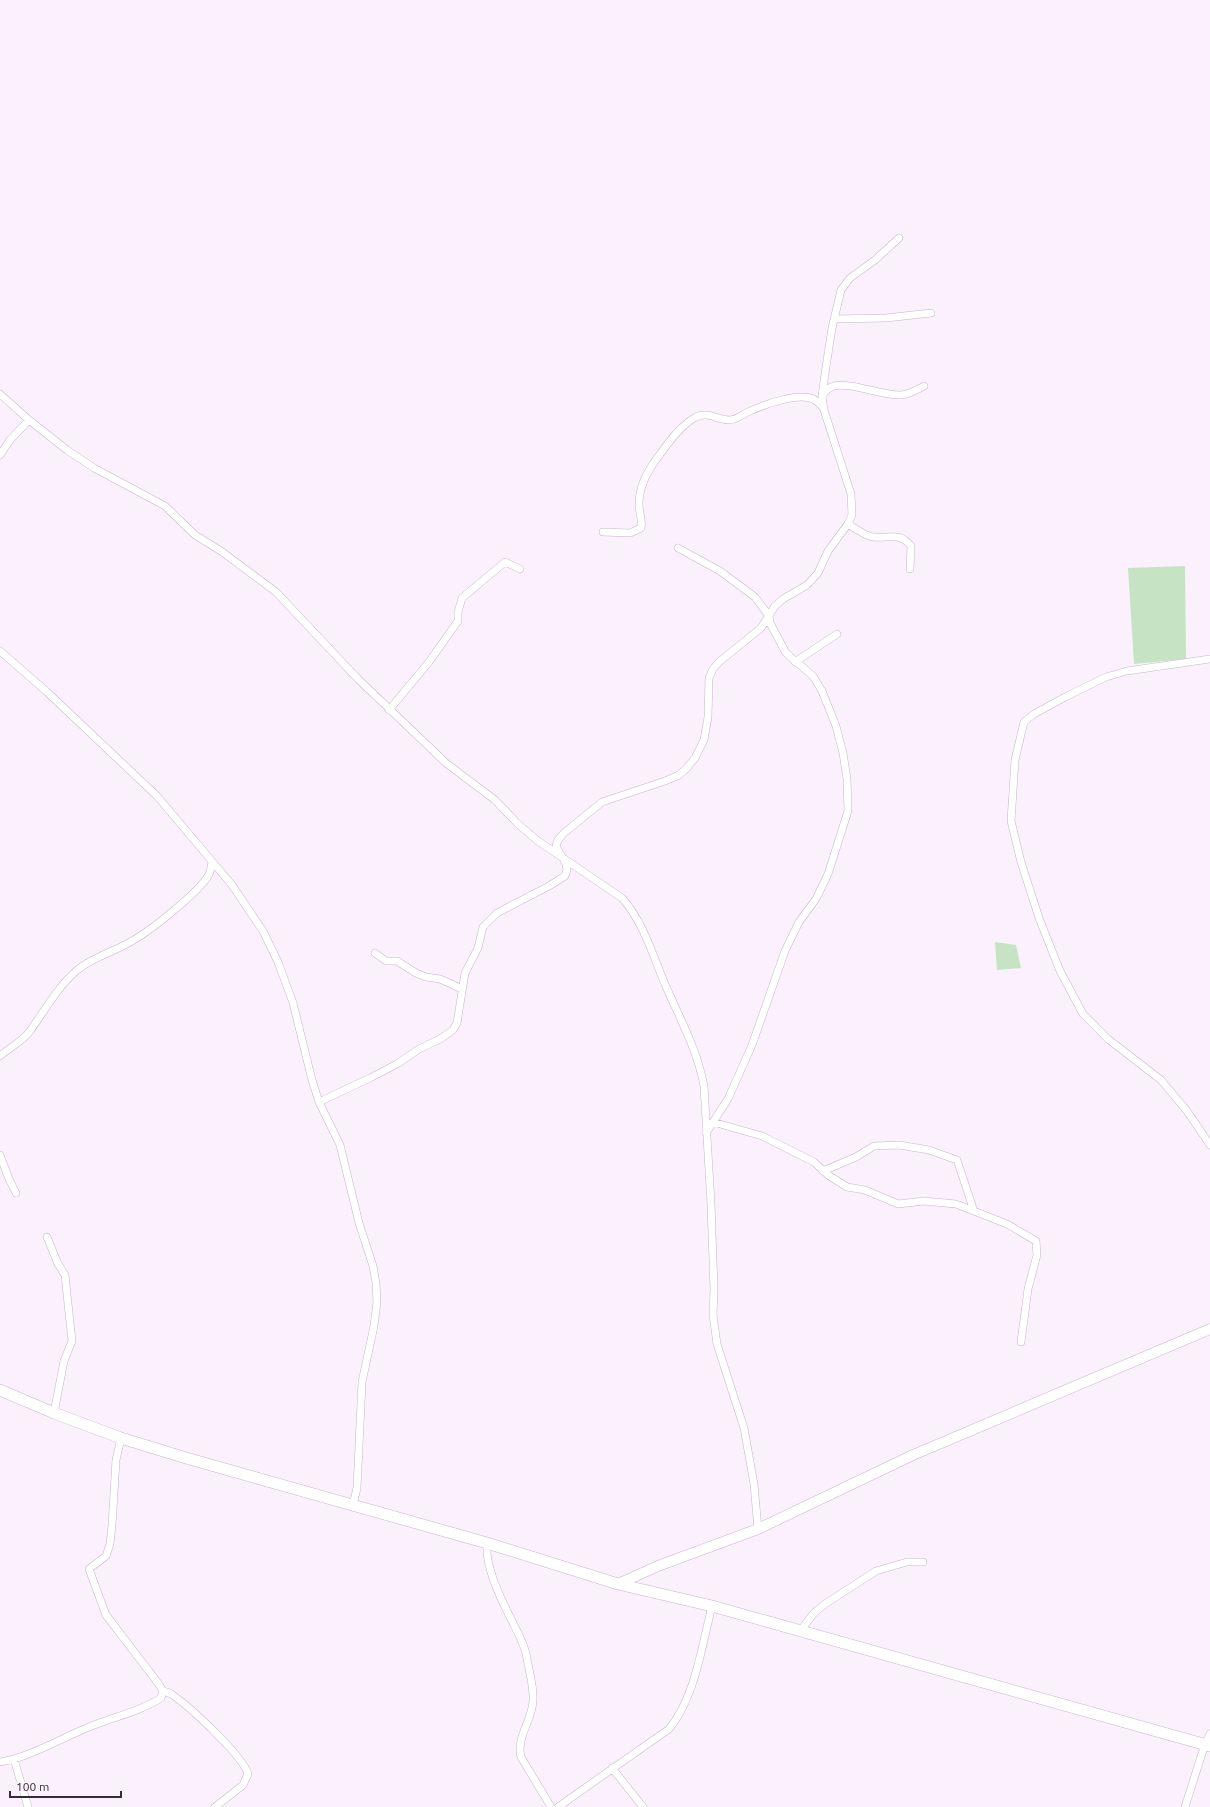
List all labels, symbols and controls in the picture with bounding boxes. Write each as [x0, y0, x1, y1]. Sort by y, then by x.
scale bar [10, 1773, 121, 1799]
text: 100 m [16, 1780, 49, 1793]

